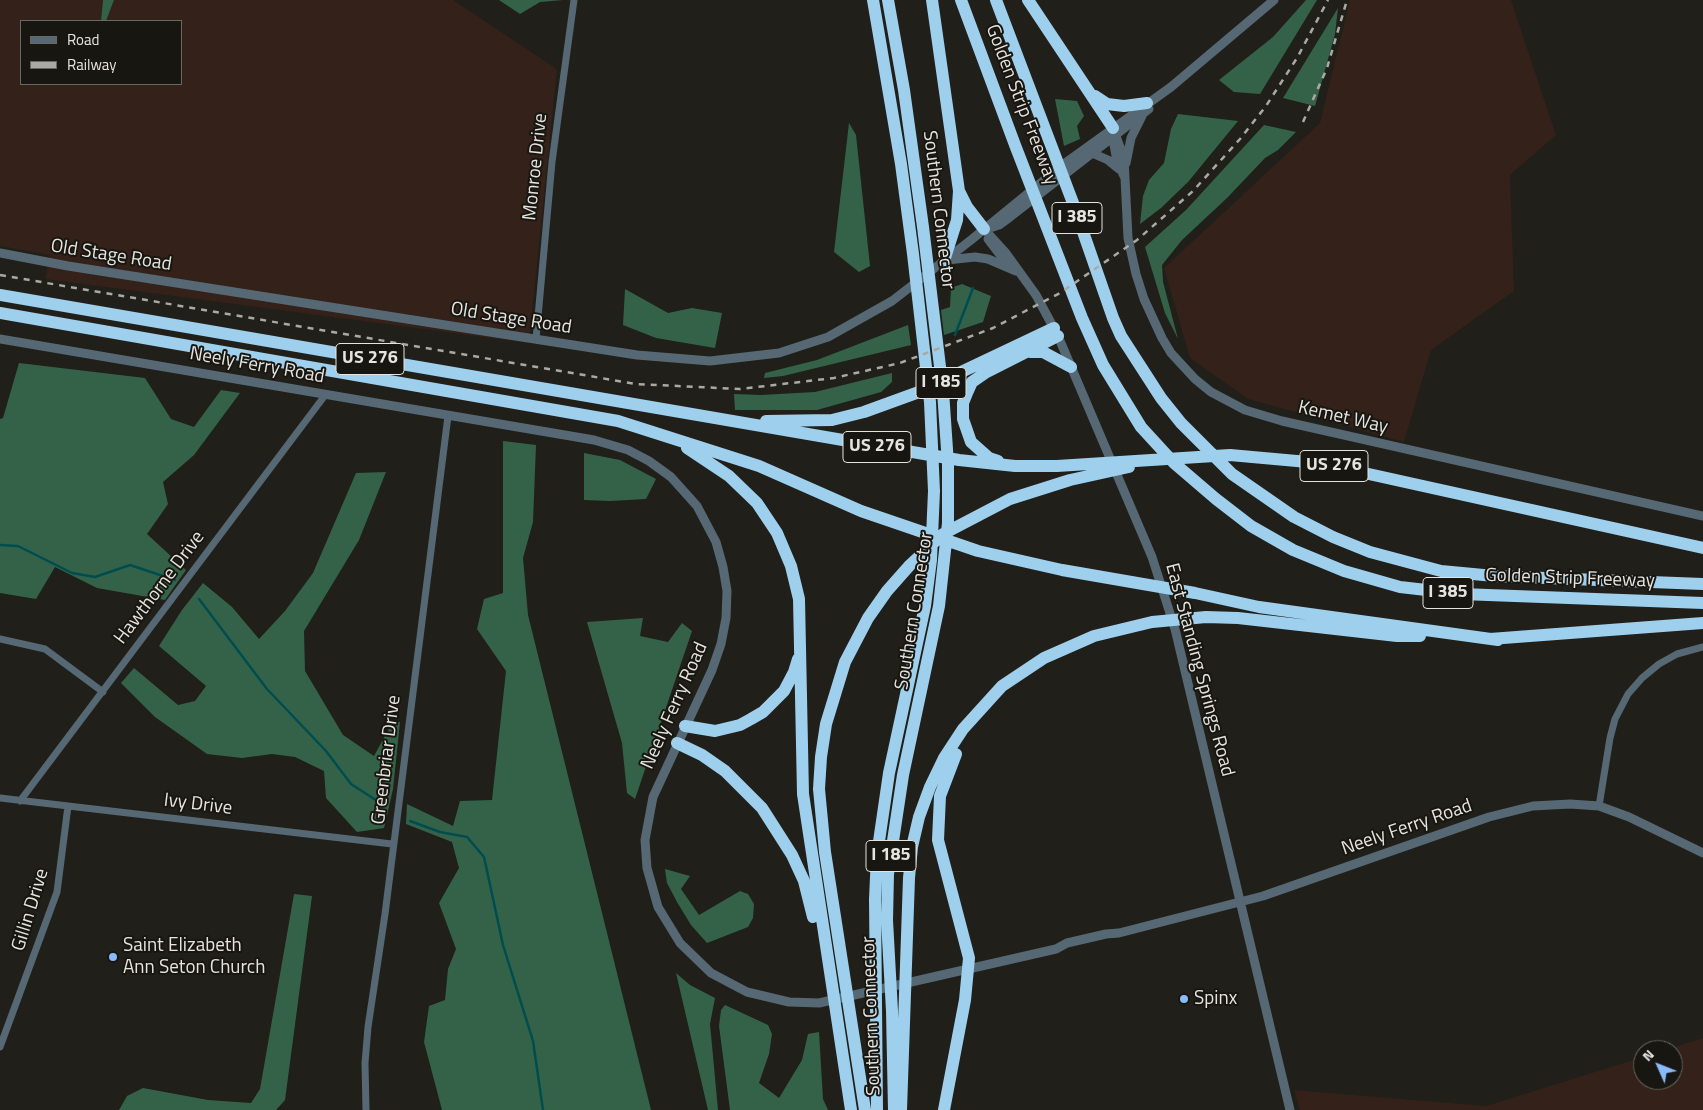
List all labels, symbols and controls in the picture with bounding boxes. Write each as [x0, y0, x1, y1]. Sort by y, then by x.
legend [20, 20, 182, 85]
street label: Golden Strip Freeway [980, 22, 1062, 188]
text: Road [67, 28, 99, 51]
text: Railway [67, 53, 117, 76]
street label: Monroe Drive [519, 112, 553, 222]
street label: Southern Connector [917, 129, 959, 291]
road number: I 385 [1052, 202, 1102, 234]
street label: Old Stage Road [49, 235, 173, 277]
street label: Old Stage Road [449, 298, 573, 340]
street label: Neely Ferry Road [188, 343, 326, 389]
road number: US 276 [336, 344, 404, 374]
road number: I 185 [916, 368, 966, 398]
street label: Kemet Way [1296, 397, 1390, 439]
road number: US 276 [843, 432, 911, 462]
road number: US 276 [1300, 451, 1368, 482]
street label: Hawthorne Drive [110, 527, 210, 649]
street label: Southern Connector [891, 530, 939, 692]
street label: East Standing Springs Road [1160, 561, 1238, 779]
street label: Golden Strip Freeway [1485, 565, 1655, 593]
road number: I 385 [1423, 578, 1473, 608]
street label: Neely Ferry Road [637, 639, 713, 773]
street label: Greenbriar Drive [368, 694, 406, 826]
street label: Ivy Drive [163, 789, 233, 821]
street label: Neely Ferry Road [1339, 795, 1475, 861]
road number: I 185 [866, 840, 916, 871]
street label: Gillin Drive [8, 866, 54, 954]
place label: Saint Elizabeth Ann Seton Church [123, 935, 265, 979]
street label: Southern Connector [858, 936, 886, 1096]
marker: Saint Elizabeth Ann Seton Church [107, 951, 119, 963]
place label: Spinx [1194, 988, 1237, 1010]
marker: Spinx [1178, 993, 1190, 1005]
north arrow [1633, 1040, 1683, 1090]
text: N [1637, 1044, 1658, 1066]

